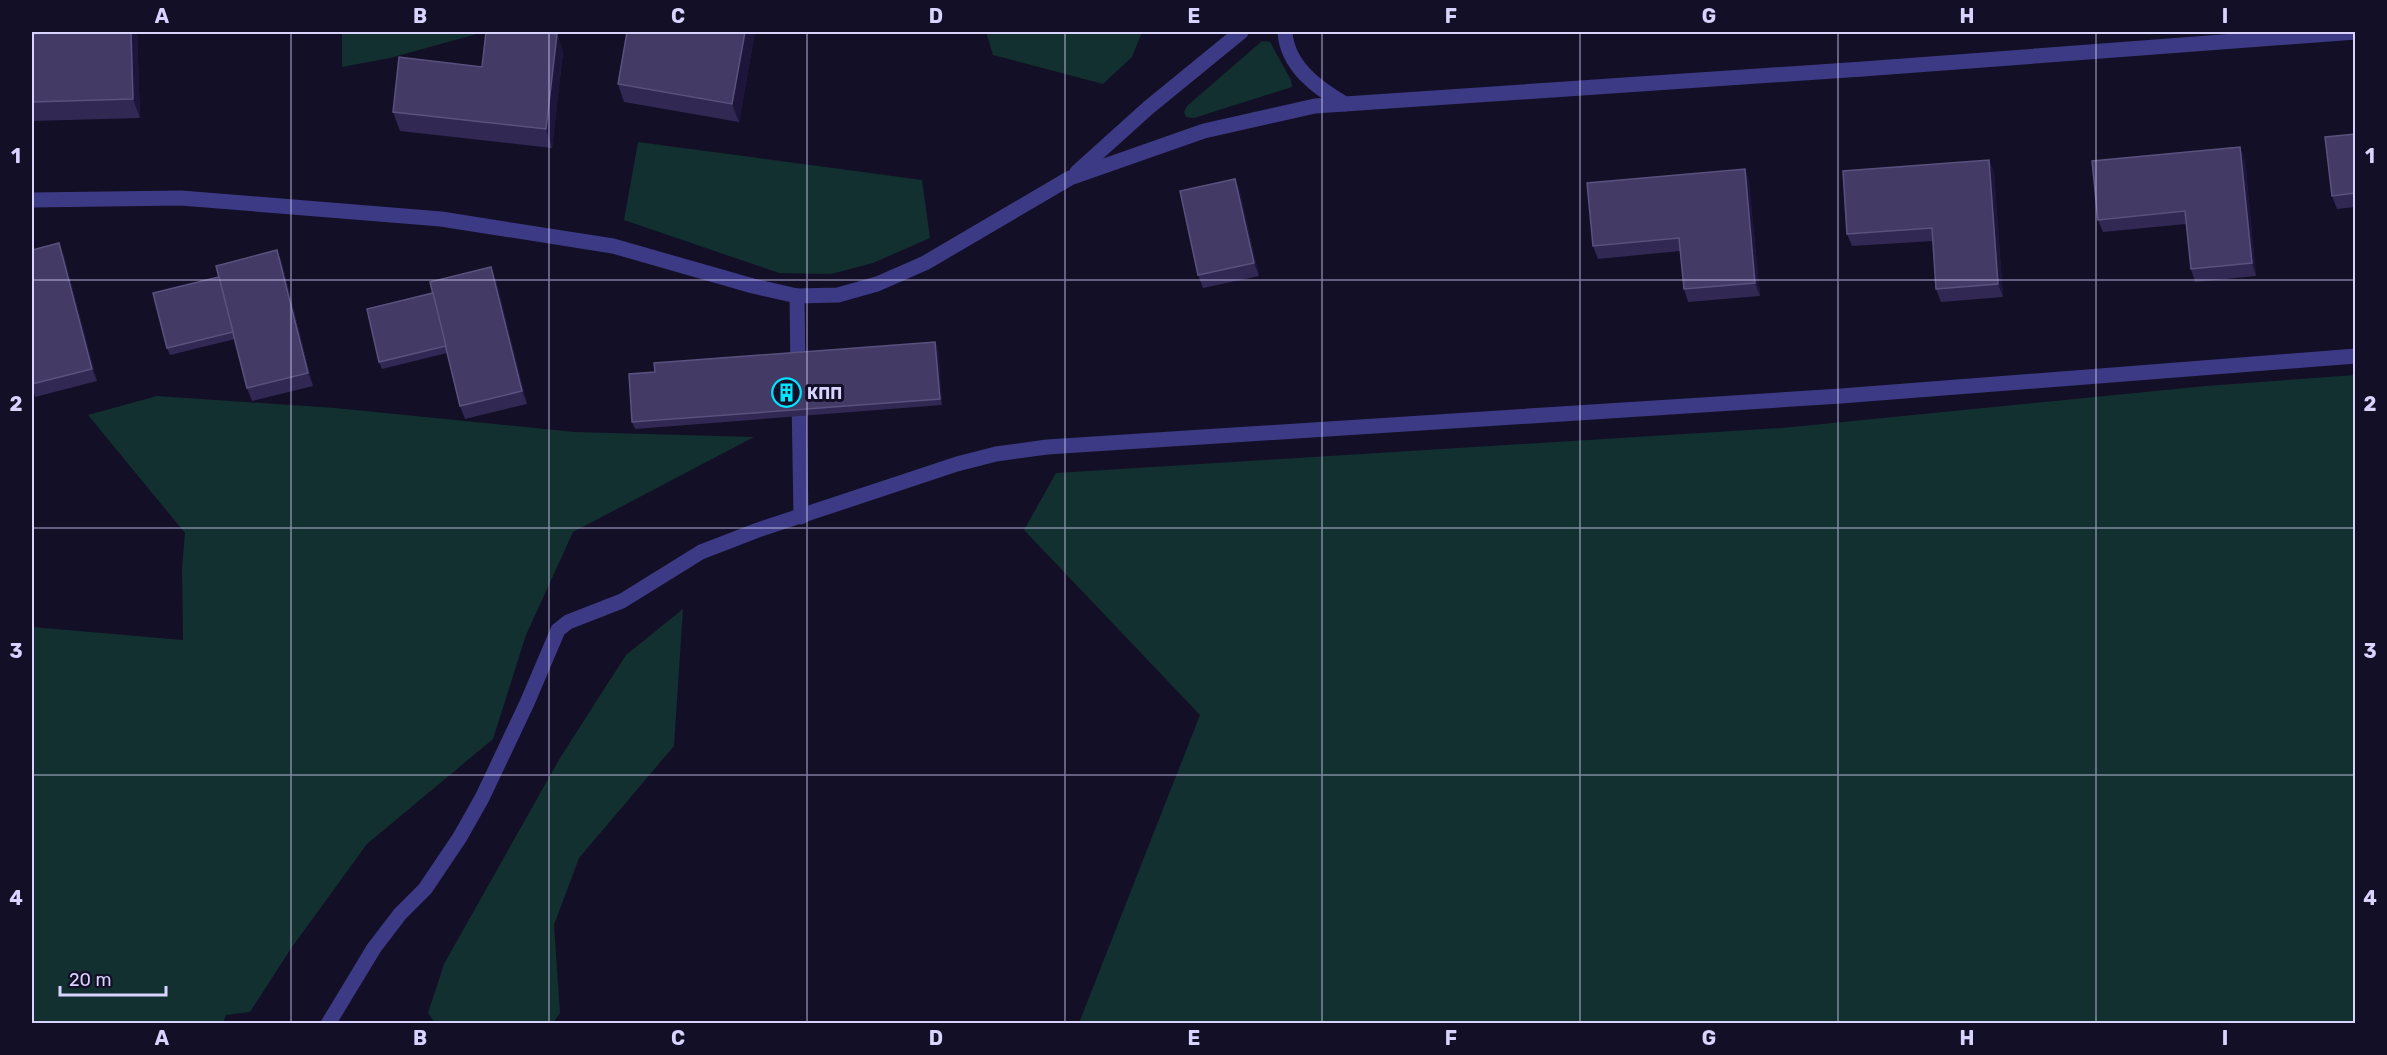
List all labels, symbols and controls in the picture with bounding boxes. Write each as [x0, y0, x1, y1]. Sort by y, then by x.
text: A [155, 4, 170, 28]
text: B [413, 4, 427, 28]
text: C [671, 4, 685, 28]
text: D [929, 4, 943, 28]
text: E [1188, 4, 1200, 28]
text: F [1445, 4, 1457, 28]
text: G [1702, 4, 1716, 28]
text: H [1960, 4, 1974, 28]
text: I [2222, 4, 2228, 28]
text: 1 [11, 144, 21, 168]
text: 1 [2365, 144, 2375, 168]
building icon: КПП [770, 377, 802, 409]
place label: КПП [807, 384, 842, 403]
text: 2 [10, 392, 23, 416]
text: 2 [2364, 392, 2377, 416]
text: 3 [9, 639, 23, 663]
text: 3 [2363, 639, 2377, 663]
text: 4 [9, 886, 23, 910]
text: 4 [2363, 886, 2377, 910]
scale bar [60, 959, 166, 997]
text: 20 m [69, 969, 111, 991]
text: A [155, 1026, 170, 1050]
text: B [413, 1026, 427, 1050]
text: C [671, 1026, 685, 1050]
text: D [929, 1026, 943, 1050]
text: E [1188, 1026, 1200, 1050]
text: F [1445, 1026, 1457, 1050]
text: G [1702, 1026, 1716, 1050]
text: H [1960, 1026, 1974, 1050]
text: I [2222, 1026, 2228, 1050]

